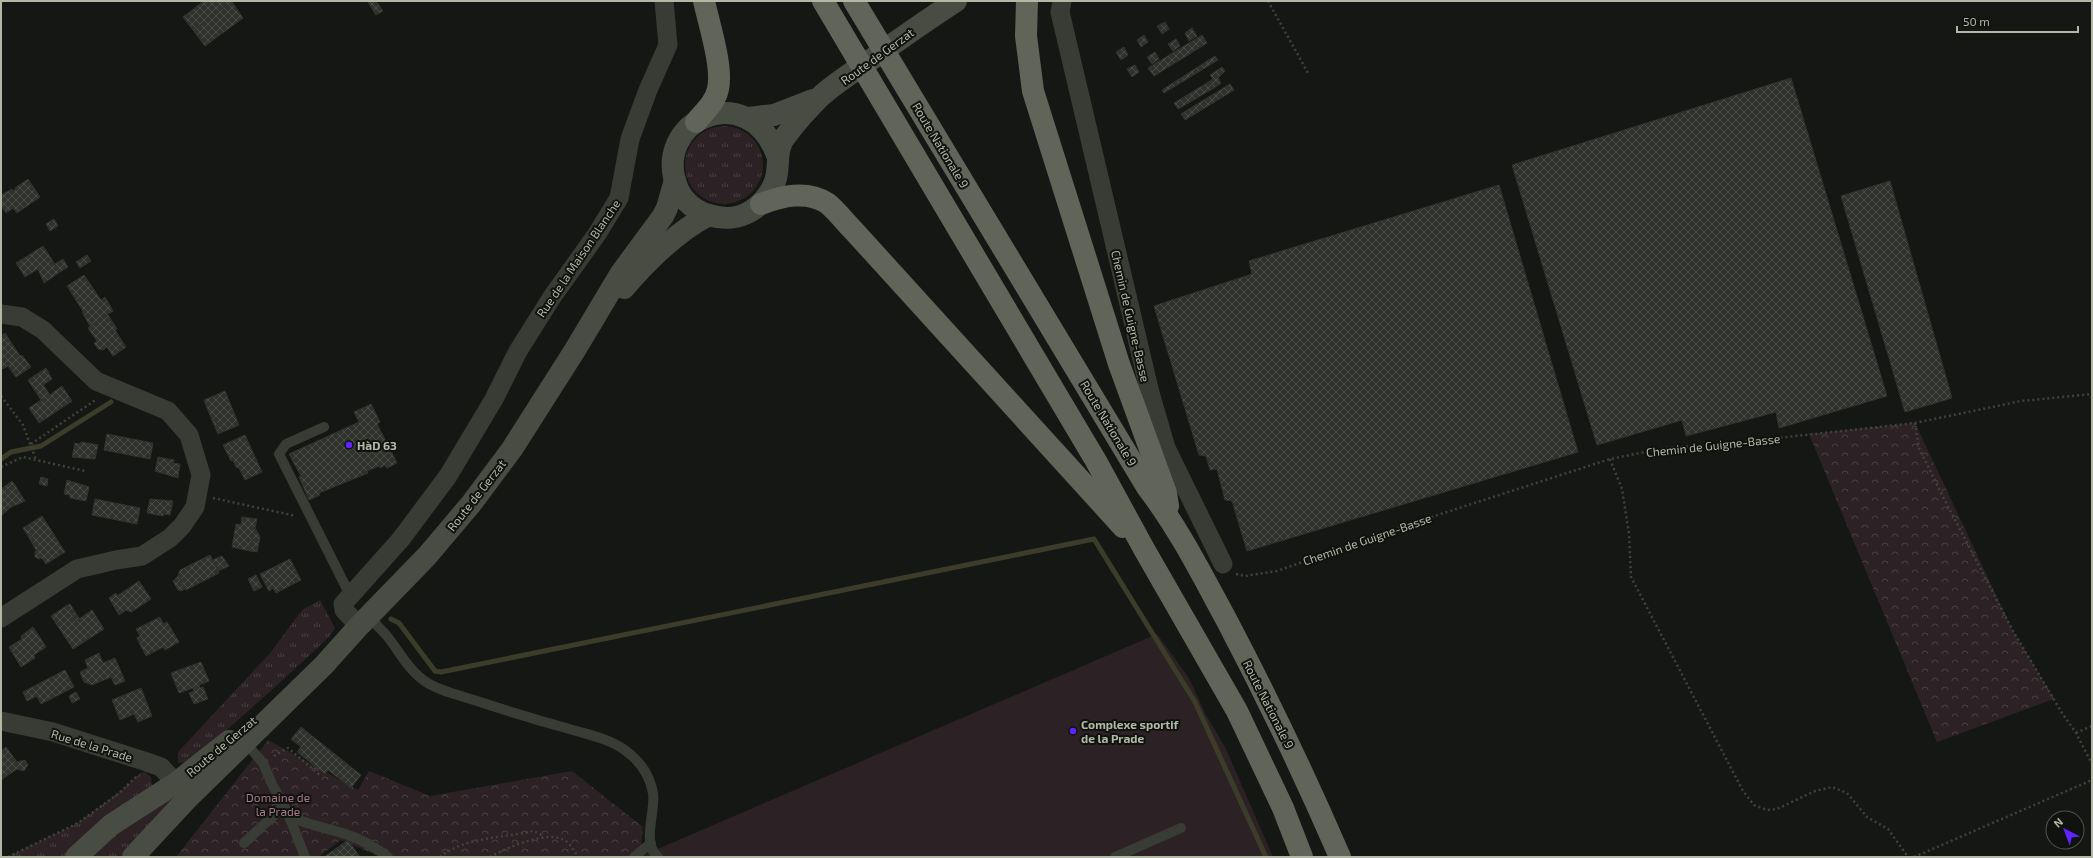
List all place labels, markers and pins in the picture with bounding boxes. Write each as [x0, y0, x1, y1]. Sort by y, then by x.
place label: HàD 63 [357, 438, 397, 452]
marker: HàD 63 [344, 440, 354, 450]
place label: Complexe sportif de la Prade [1081, 717, 1180, 745]
marker: Complexe sportif de la Prade [1068, 726, 1078, 736]

